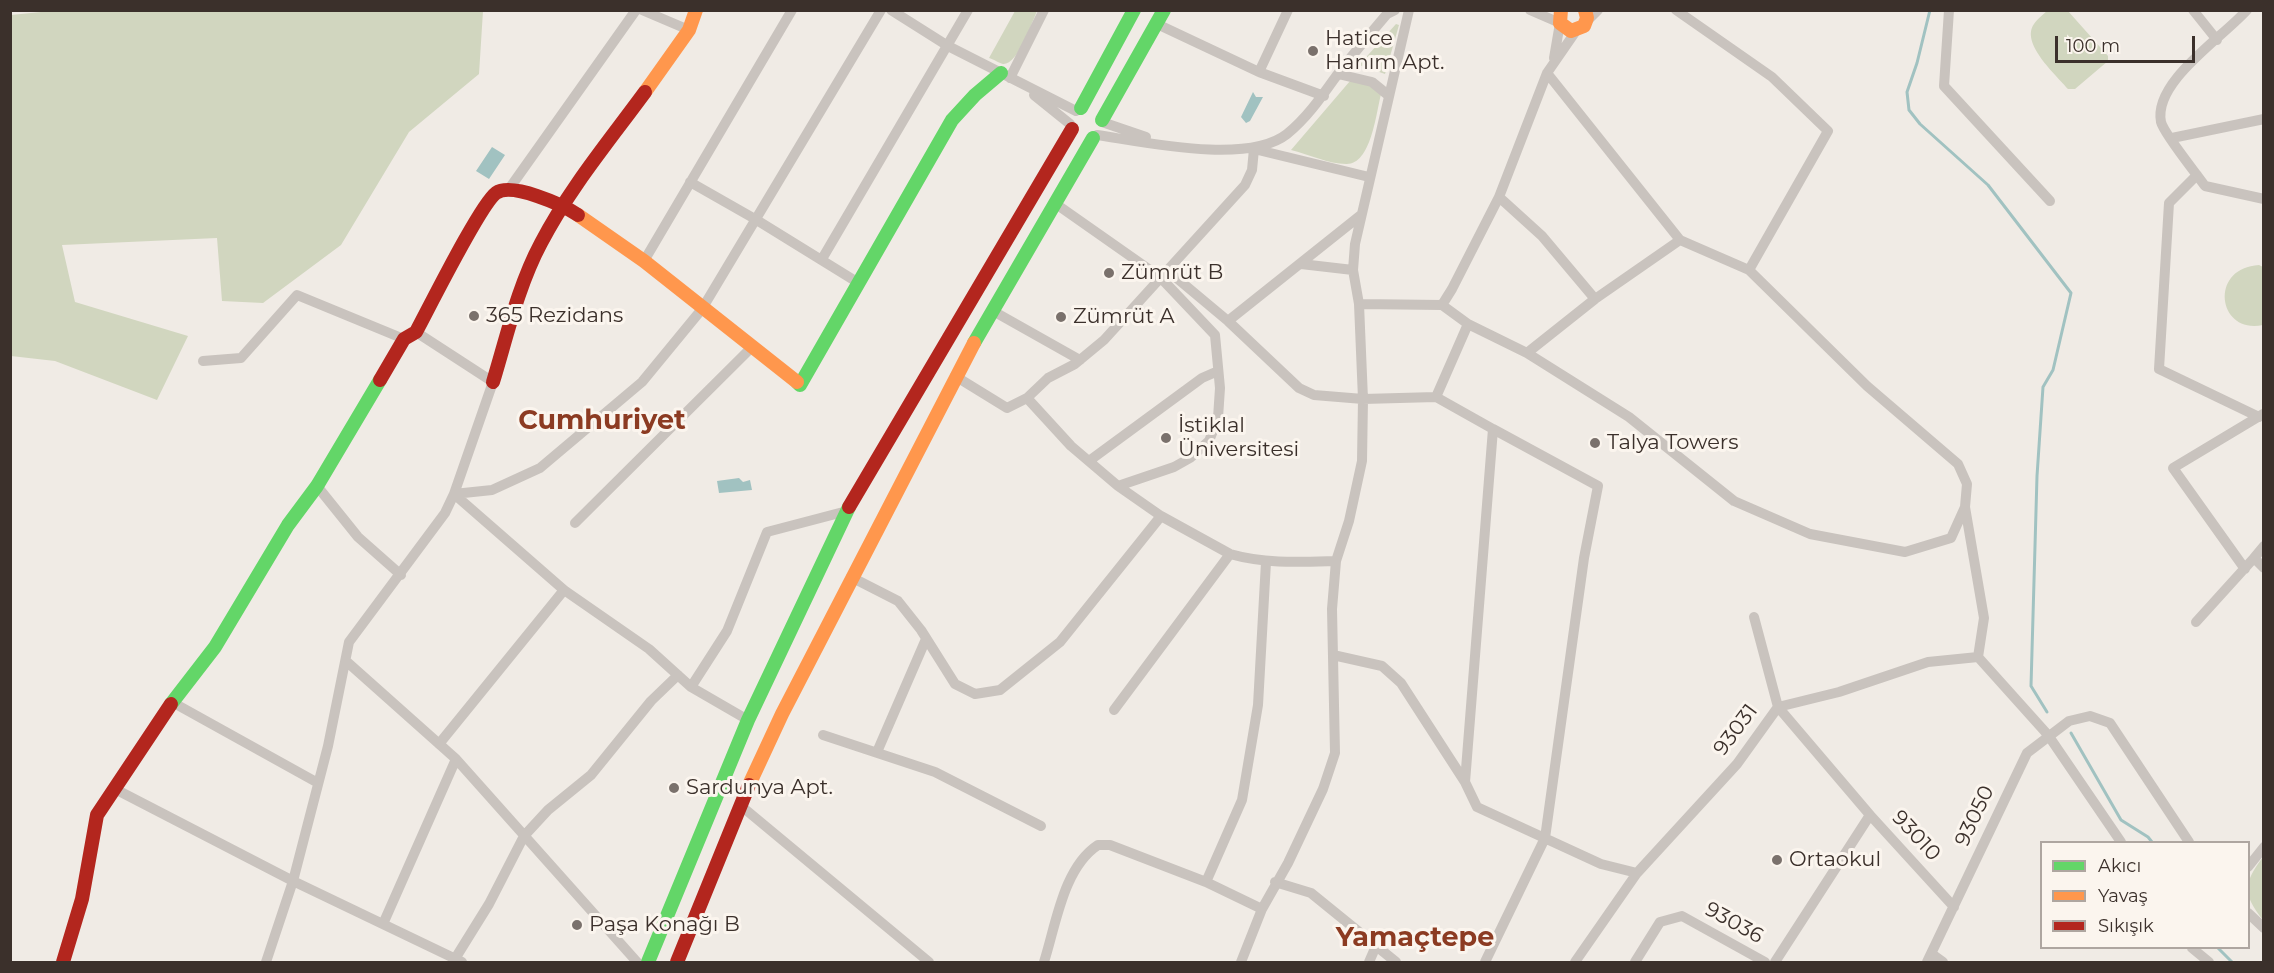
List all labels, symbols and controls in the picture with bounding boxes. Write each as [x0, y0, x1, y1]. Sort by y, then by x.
scale bar [2058, 24, 2198, 62]
place label: Hatice Hanım Apt. [1325, 26, 1445, 76]
text: 100 m [2066, 35, 2120, 57]
marker: Hatice Hanım Apt. [1306, 44, 1320, 58]
place label: Zümrüt B [1121, 260, 1223, 286]
marker: Zümrüt B [1102, 266, 1116, 280]
place label: 365 Rezidans [486, 303, 623, 329]
place label: Zümrüt A [1073, 304, 1175, 330]
marker: 365 Rezidans [467, 309, 481, 323]
marker: Zümrüt A [1054, 310, 1068, 324]
district label: Cumhuriyet [518, 405, 686, 437]
place label: İstiklal Üniversitesi [1178, 413, 1299, 463]
place label: Talya Towers [1607, 430, 1738, 456]
marker: İstiklal Üniversitesi [1159, 431, 1173, 445]
marker: Talya Towers [1588, 436, 1602, 450]
street label: 93031 [1709, 699, 1763, 761]
place label: Sardunya Apt. [686, 775, 833, 801]
marker: Sardunya Apt. [667, 781, 681, 795]
street label: 93050 [1950, 782, 2000, 850]
street label: 93010 [1886, 806, 1946, 866]
legend [2040, 841, 2250, 949]
place label: Ortaokul [1789, 847, 1881, 873]
marker: Ortaokul [1770, 853, 1784, 867]
text: Akıcı [2098, 855, 2141, 877]
text: Yavaş [2098, 885, 2148, 907]
street label: 93036 [1700, 897, 1768, 949]
place label: Paşa Konağı B [589, 912, 740, 938]
text: Sıkışık [2098, 915, 2154, 937]
marker: Paşa Konağı B [570, 918, 584, 932]
district label: Yamaçtepe [1336, 922, 1494, 954]

